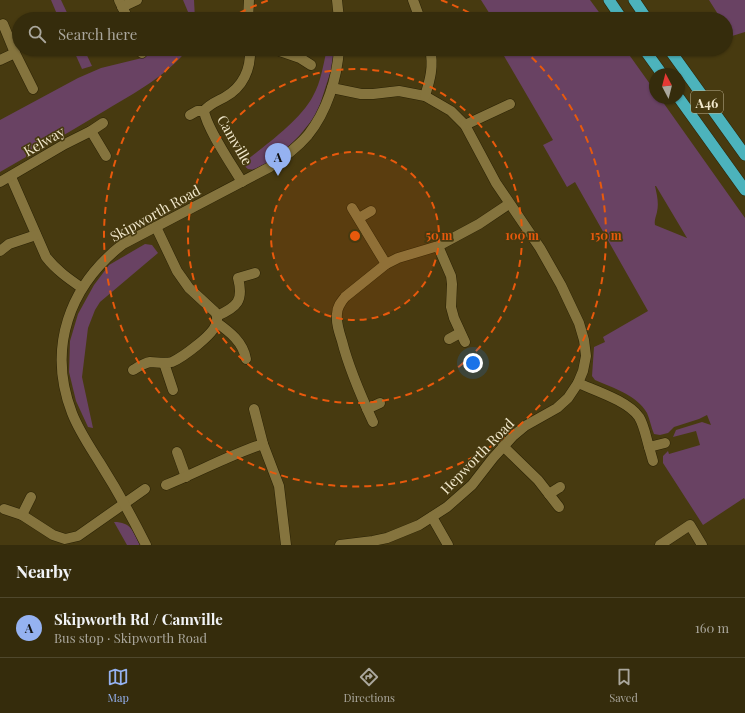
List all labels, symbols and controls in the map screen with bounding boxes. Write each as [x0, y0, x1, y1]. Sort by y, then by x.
search box [12, 12, 733, 56]
icon: search [26, 23, 48, 45]
text: Search here [58, 24, 137, 44]
north arrow [649, 68, 685, 104]
road number: A46 [691, 91, 723, 113]
street label: Camville [213, 112, 257, 168]
street label: Kelway [20, 122, 68, 160]
pin: A [265, 143, 291, 176]
street label: Skipworth Road [106, 180, 204, 246]
text: 50 m [426, 227, 453, 243]
text: 100 m [505, 227, 539, 243]
text: 150 m [590, 227, 622, 243]
centre of rings [348, 229, 362, 243]
your location [463, 353, 483, 373]
street label: Hepworth Road [436, 414, 518, 498]
text: Nearby [16, 560, 71, 582]
text: Skipworth Rd / Camville [54, 609, 223, 629]
text: A [25, 619, 33, 636]
text: 160 m [695, 619, 729, 636]
text: Bus stop · Skipworth Road [54, 629, 207, 646]
tab: Map [107, 666, 129, 705]
tab: Directions [343, 666, 395, 705]
tab: Saved [609, 666, 638, 705]

